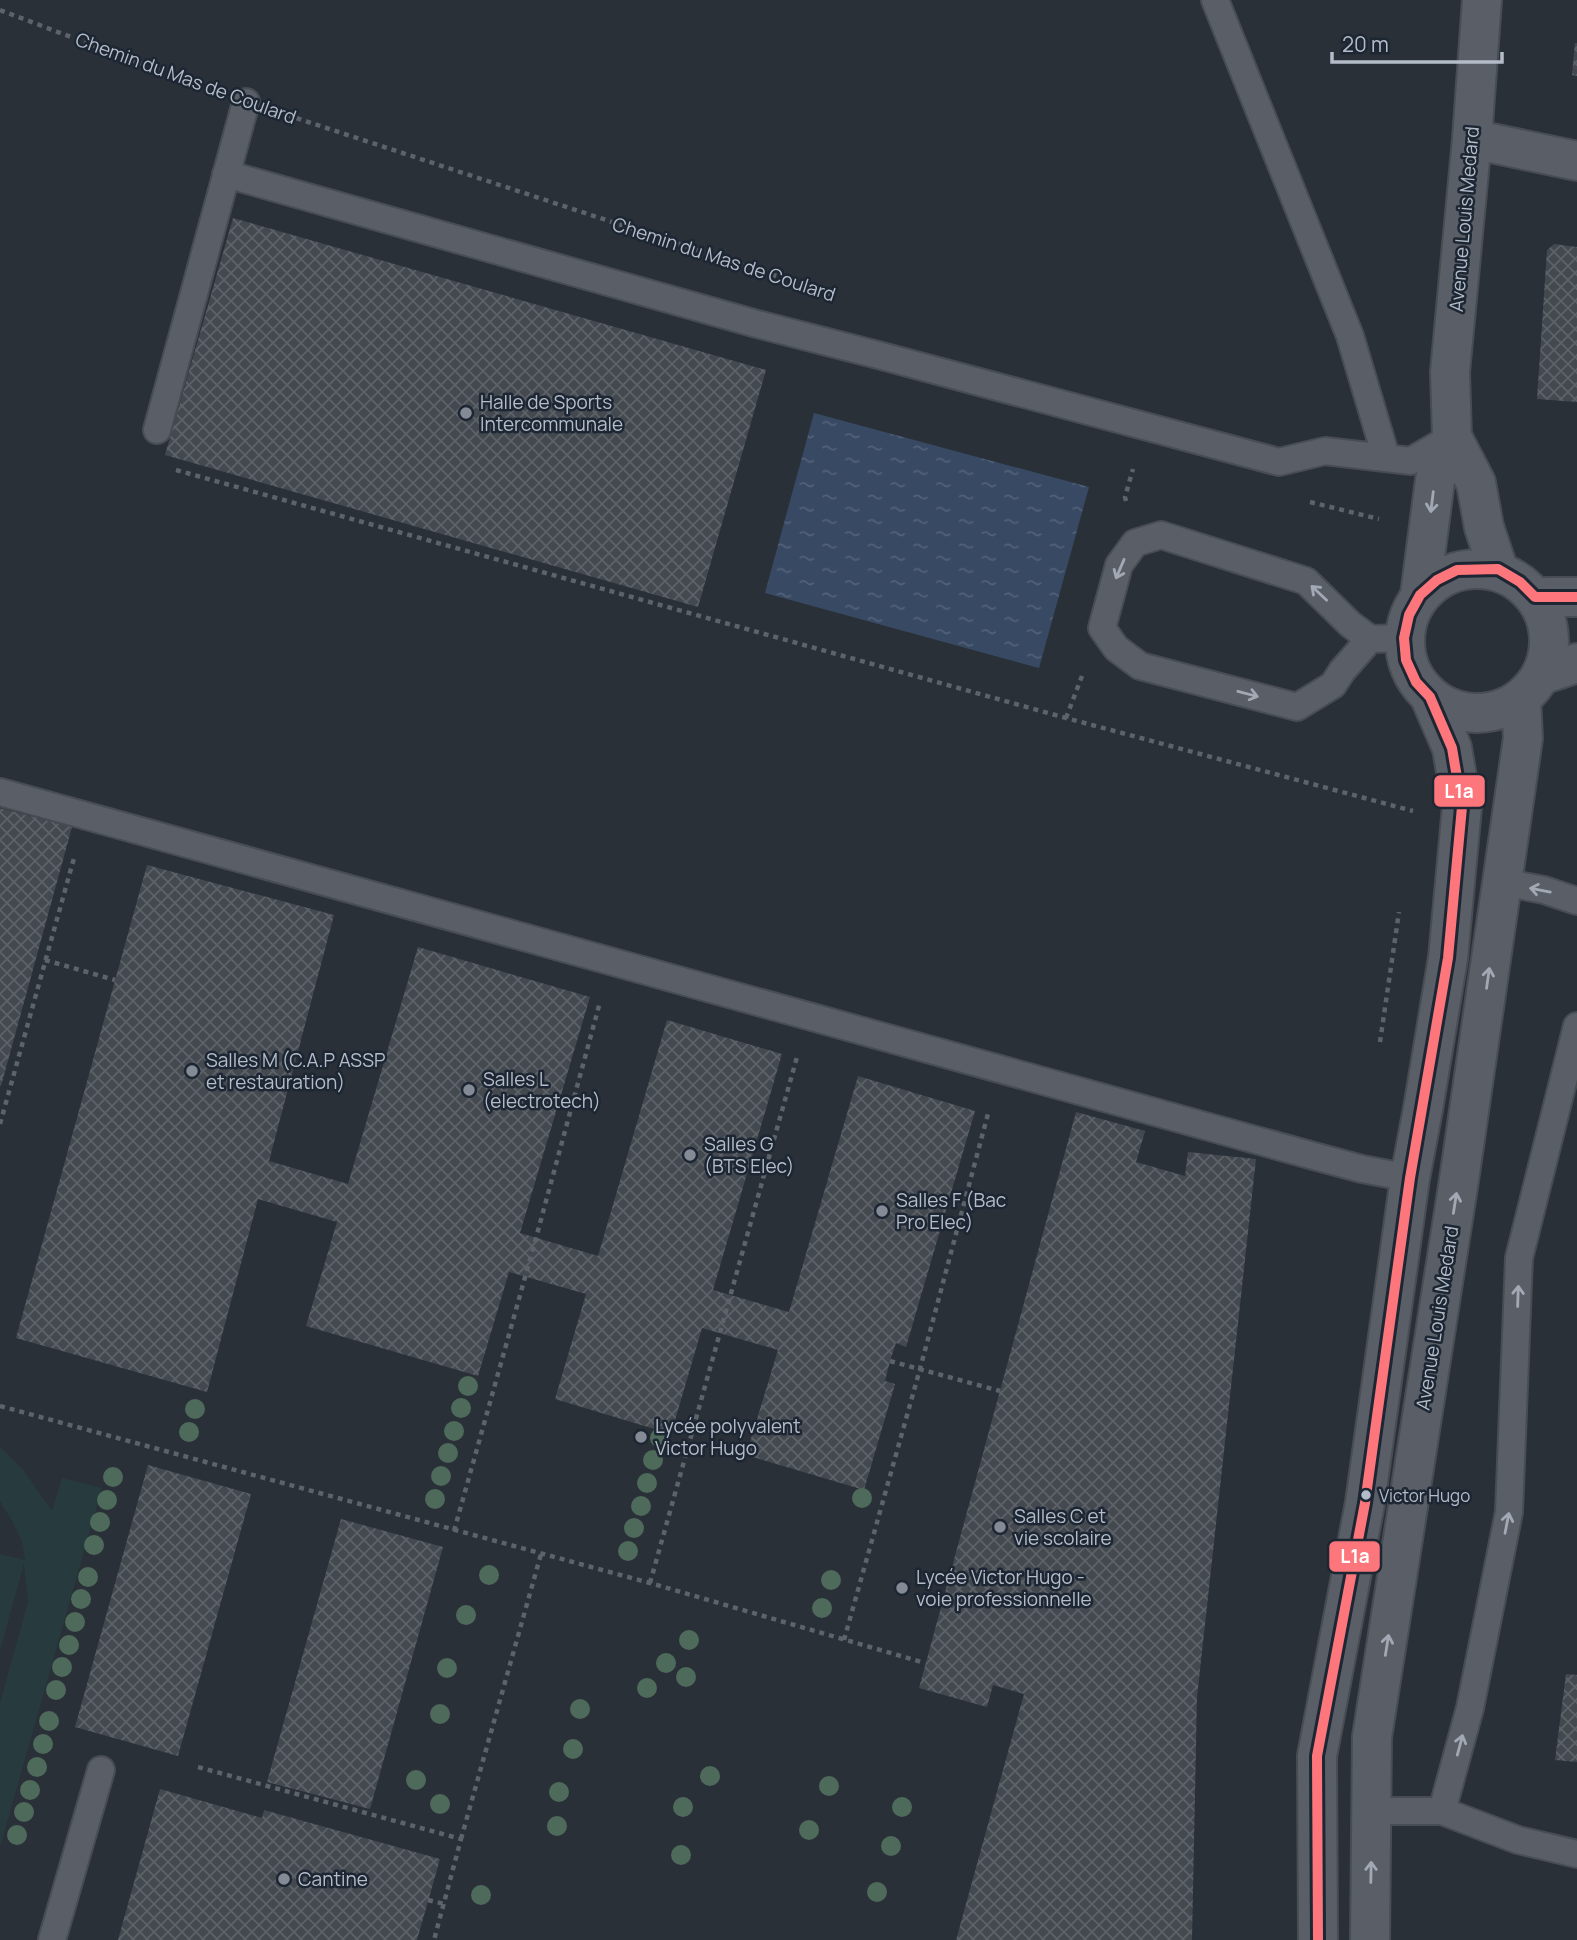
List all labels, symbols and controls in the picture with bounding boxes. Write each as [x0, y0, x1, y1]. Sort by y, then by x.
scale bar [1332, 21, 1502, 65]
street label: Chemin du Mas de Coulard [72, 26, 300, 130]
text: 20 m [1342, 30, 1389, 58]
street label: Avenue Louis Medard [1443, 125, 1485, 313]
street label: Chemin du Mas de Coulard [609, 211, 839, 307]
place label: Halle de Sports Intercommunale [480, 389, 623, 437]
marker: Halle de Sports Intercommunale [458, 405, 474, 421]
one-way arrow [1426, 490, 1439, 513]
one-way arrow [1112, 557, 1125, 579]
one-way arrow [1310, 585, 1328, 601]
one-way arrow [1236, 688, 1259, 701]
line badge: L1a [1433, 774, 1486, 808]
text: L1a [1444, 778, 1474, 804]
one-way arrow [1529, 883, 1552, 896]
one-way arrow [1482, 967, 1495, 989]
place label: Salles M (C.A.P ASSP et restauration) [206, 1047, 386, 1095]
marker: Salles M (C.A.P ASSP et restauration) [184, 1063, 200, 1079]
place label: Salles L (electrotech) [483, 1066, 601, 1114]
marker: Salles L (electrotech) [461, 1082, 477, 1098]
place label: Salles G (BTS Elec) [704, 1131, 794, 1179]
marker: Salles G (BTS Elec) [682, 1147, 698, 1163]
place label: Salles F (Bac Pro Elec) [896, 1187, 1006, 1235]
one-way arrow [1449, 1192, 1462, 1215]
marker: Salles F (Bac Pro Elec) [874, 1203, 890, 1219]
street label: Avenue Louis Medard [1410, 1224, 1464, 1412]
one-way arrow [1511, 1285, 1524, 1308]
place label: Lycée polyvalent Victor Hugo [655, 1413, 801, 1461]
marker: Lycée polyvalent Victor Hugo [633, 1429, 649, 1445]
place label: Victor Hugo [1379, 1484, 1470, 1507]
marker: Victor Hugo [1359, 1488, 1373, 1502]
place label: Salles C et vie scolaire [1014, 1503, 1112, 1551]
one-way arrow [1500, 1512, 1514, 1535]
marker: Salles C et vie scolaire [992, 1519, 1008, 1535]
line badge: L1a [1328, 1540, 1381, 1573]
text: L1a [1340, 1543, 1370, 1569]
place label: Lycée Victor Hugo - voie professionnelle [916, 1564, 1092, 1612]
marker: Lycée Victor Hugo - voie professionnelle [894, 1580, 910, 1596]
one-way arrow [1380, 1634, 1393, 1657]
one-way arrow [1454, 1735, 1467, 1757]
one-way arrow [1364, 1861, 1378, 1884]
place label: Cantine [298, 1866, 368, 1892]
marker: Cantine [276, 1871, 292, 1887]

